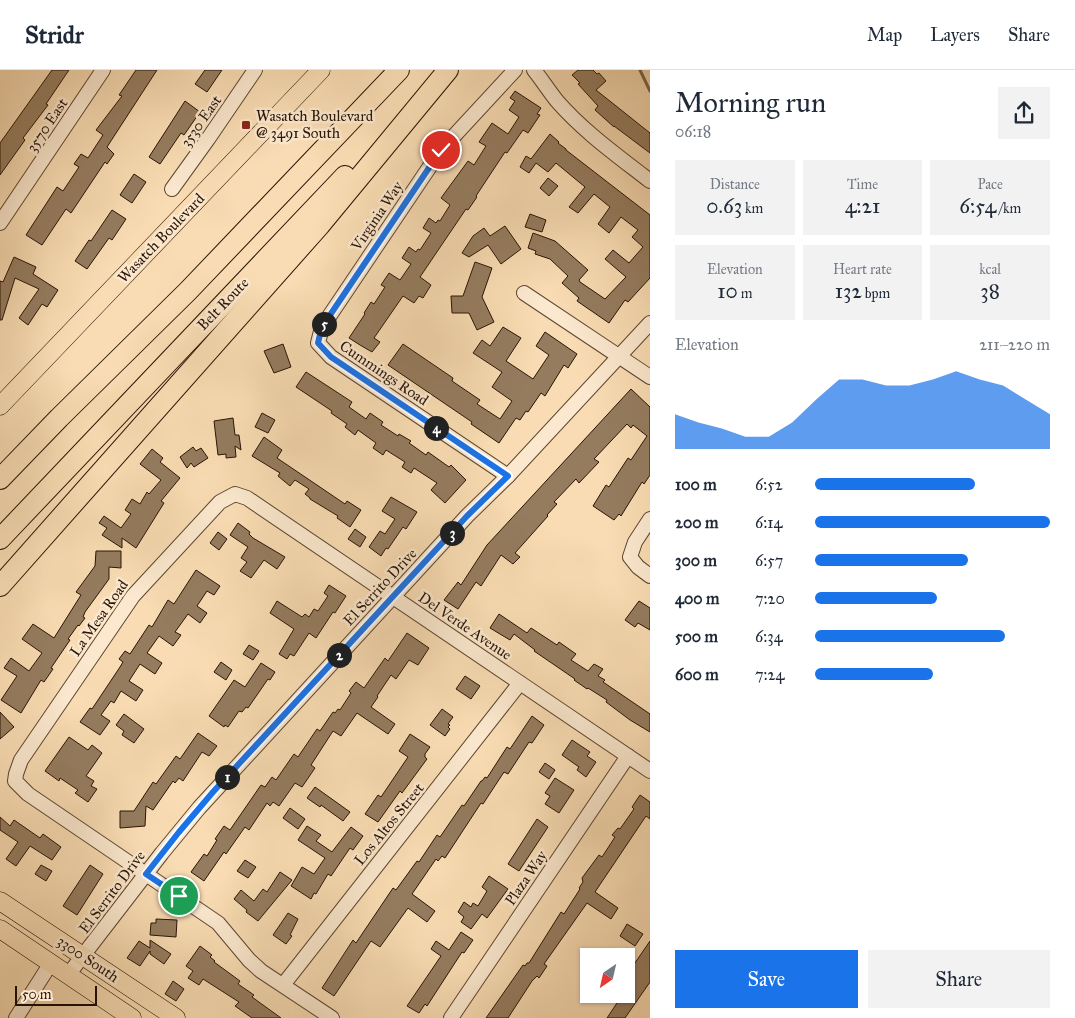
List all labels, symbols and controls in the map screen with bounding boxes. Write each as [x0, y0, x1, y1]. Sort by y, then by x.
text: Stridr [25, 20, 84, 50]
text: Map [867, 24, 902, 46]
text: Layers [930, 24, 980, 46]
text: Share [1008, 24, 1050, 46]
text: Morning run [675, 85, 826, 120]
button: share [998, 87, 1050, 139]
street label: 3530 East [177, 91, 226, 150]
street label: 3570 East [23, 94, 72, 155]
place label: Wasatch Boulevard @ 3491 South [256, 107, 374, 142]
marker: Wasatch Boulevard @ 3491 South [240, 119, 252, 131]
text: 06:18 [675, 122, 711, 141]
pin [420, 129, 462, 171]
icon: check [427, 136, 455, 164]
text: Distance [710, 176, 760, 193]
text: Time [847, 176, 878, 193]
text: Pace [977, 176, 1003, 193]
street label: Virginia Way [347, 177, 407, 255]
street label: Wasatch Boulevard [114, 189, 209, 286]
text: 0.63 [706, 193, 742, 219]
text: 4:21 [845, 193, 880, 219]
text: 6:54 [959, 193, 996, 219]
text: km [742, 200, 763, 217]
text: /km [996, 200, 1021, 217]
text: Elevation [707, 261, 763, 278]
text: Heart rate [833, 261, 892, 278]
text: kcal [979, 261, 1001, 278]
street label: Belt Route [193, 274, 253, 334]
text: 10 [717, 278, 738, 304]
text: 132 [835, 278, 862, 304]
text: 38 [980, 278, 1000, 304]
text: m [738, 285, 752, 302]
text: bpm [862, 285, 890, 302]
pin: 5 [312, 312, 336, 336]
text: 5 [321, 316, 328, 333]
text: Elevation [675, 335, 739, 354]
text: 211–220 m [979, 335, 1050, 354]
street label: Cummings Road [336, 337, 432, 410]
pin: 4 [424, 416, 448, 440]
text: 4 [433, 420, 440, 437]
text: 100 m [675, 475, 717, 494]
text: 6:52 [755, 475, 783, 494]
text: 200 m [675, 513, 718, 532]
text: 6:14 [755, 513, 782, 532]
pin: 3 [440, 520, 464, 546]
text: 3 [450, 525, 455, 542]
street label: El Serrito Drive [340, 545, 420, 629]
text: 300 m [675, 551, 717, 570]
text: 6:57 [755, 551, 783, 570]
street label: La Mesa Road [66, 576, 132, 660]
street label: Del Verde Avenue [415, 588, 515, 664]
text: 400 m [675, 589, 719, 608]
text: 7:20 [755, 589, 785, 608]
text: 500 m [675, 627, 718, 646]
text: 6:34 [755, 627, 783, 646]
pin: 2 [326, 642, 352, 668]
text: 2 [336, 647, 343, 664]
text: 600 m [675, 665, 719, 684]
text: 7:24 [755, 665, 784, 684]
pin: 1 [214, 764, 240, 790]
text: 1 [225, 769, 230, 786]
street label: Los Altos Street [350, 779, 428, 869]
street label: Plaza Way [501, 846, 551, 909]
street label: El Serrito Drive [75, 847, 149, 937]
pin [158, 875, 200, 917]
icon: arrive [165, 882, 193, 910]
street label: 3300 South [54, 932, 123, 987]
north arrow [580, 948, 635, 1002]
map controls [580, 948, 635, 1003]
button: Save [675, 950, 858, 1008]
button: Share [868, 950, 1050, 1008]
scale bar [15, 983, 98, 1006]
text: 50 m [22, 986, 51, 1003]

